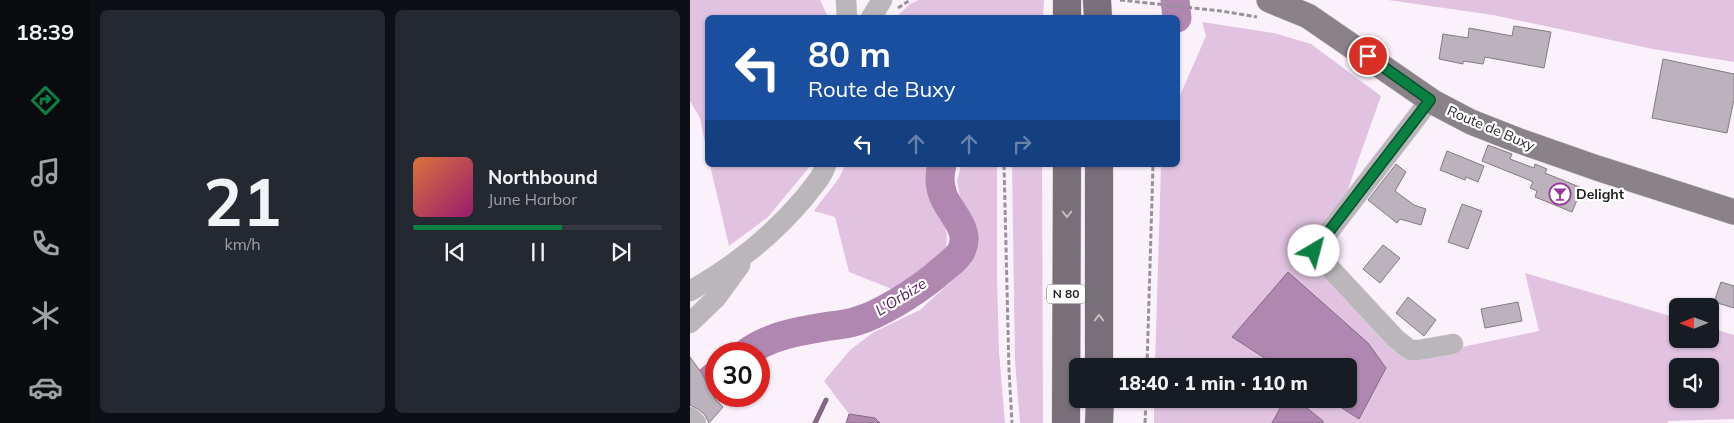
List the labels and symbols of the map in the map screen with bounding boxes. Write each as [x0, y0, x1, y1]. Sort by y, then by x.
pin [1347, 35, 1389, 77]
street label: Route de Buxy [1444, 101, 1538, 155]
bar icon: Delight [1548, 182, 1572, 206]
place label: Delight [1576, 185, 1625, 203]
one-way arrow [1062, 210, 1072, 218]
position arrow [1287, 224, 1339, 276]
water label: L'Orbize [872, 273, 930, 320]
road number: N 80 [1047, 284, 1085, 304]
north arrow [1669, 298, 1719, 348]
one-way arrow [1094, 313, 1104, 321]
speed limit sign: 30 [705, 342, 770, 407]

